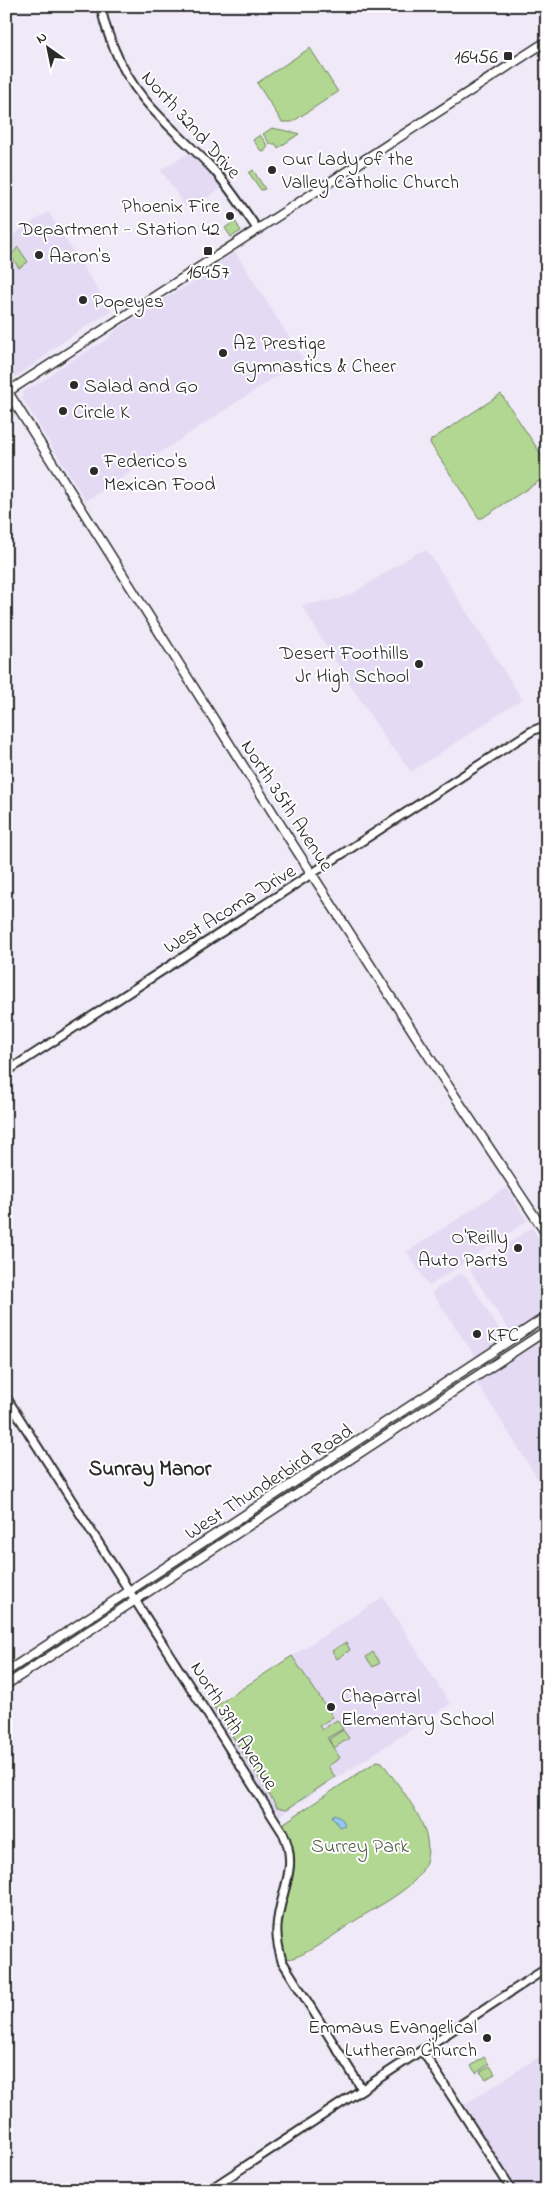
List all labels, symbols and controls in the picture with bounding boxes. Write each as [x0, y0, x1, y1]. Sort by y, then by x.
north arrow [22, 22, 72, 72]
text: N [32, 27, 51, 50]
place label: 16456 [454, 44, 498, 73]
marker: 16456 [502, 50, 514, 62]
street label: North 32nd Drive [133, 65, 247, 186]
place label: Our Lady of the Valley Catholic Church [281, 146, 459, 198]
marker: Our Lady of the Valley Catholic Church [266, 164, 278, 176]
place label: Phoenix Fire Department - Station 42 [18, 193, 220, 245]
marker: Phoenix Fire Department - Station 42 [224, 210, 236, 222]
place label: Aaron's [49, 243, 111, 272]
marker: 16457 [202, 245, 214, 257]
marker: Aaron's [33, 249, 45, 261]
place label: 16457 [186, 259, 230, 288]
place label: Popeyes [93, 288, 164, 317]
marker: Popeyes [77, 294, 89, 306]
place label: AZ Prestige Gymnastics & Cheer [233, 330, 397, 382]
marker: AZ Prestige Gymnastics & Cheer [217, 347, 229, 359]
place label: Salad and Go [84, 373, 198, 402]
marker: Salad and Go [68, 379, 80, 391]
place label: Circle K [73, 399, 130, 428]
marker: Circle K [57, 405, 69, 417]
place label: Federico's Mexican Food [103, 448, 215, 500]
marker: Federico's Mexican Food [88, 465, 100, 477]
place label: Desert Foothills Jr High School [279, 640, 409, 693]
marker: Desert Foothills Jr High School [413, 658, 425, 670]
street label: North 35th Avenue [232, 735, 339, 878]
street label: West Acoma Drive [159, 858, 302, 962]
place label: O'Reilly Auto Parts [418, 1224, 508, 1276]
marker: O'Reilly Auto Parts [512, 1242, 524, 1254]
place label: KFC [487, 1322, 519, 1351]
marker: KFC [471, 1328, 483, 1340]
street label: West Thunderbird Road [180, 1418, 359, 1548]
district label: Sunray Manor [89, 1455, 212, 1487]
street label: North 39th Avenue [182, 1656, 284, 1796]
place label: Chaparral Elementary School [341, 1683, 494, 1735]
marker: Chaparral Elementary School [325, 1701, 337, 1713]
park label: Surrey Park [311, 1833, 409, 1862]
place label: Emmaus Evangelical Lutheran Church [308, 2014, 477, 2066]
marker: Emmaus Evangelical Lutheran Church [481, 2032, 493, 2044]

